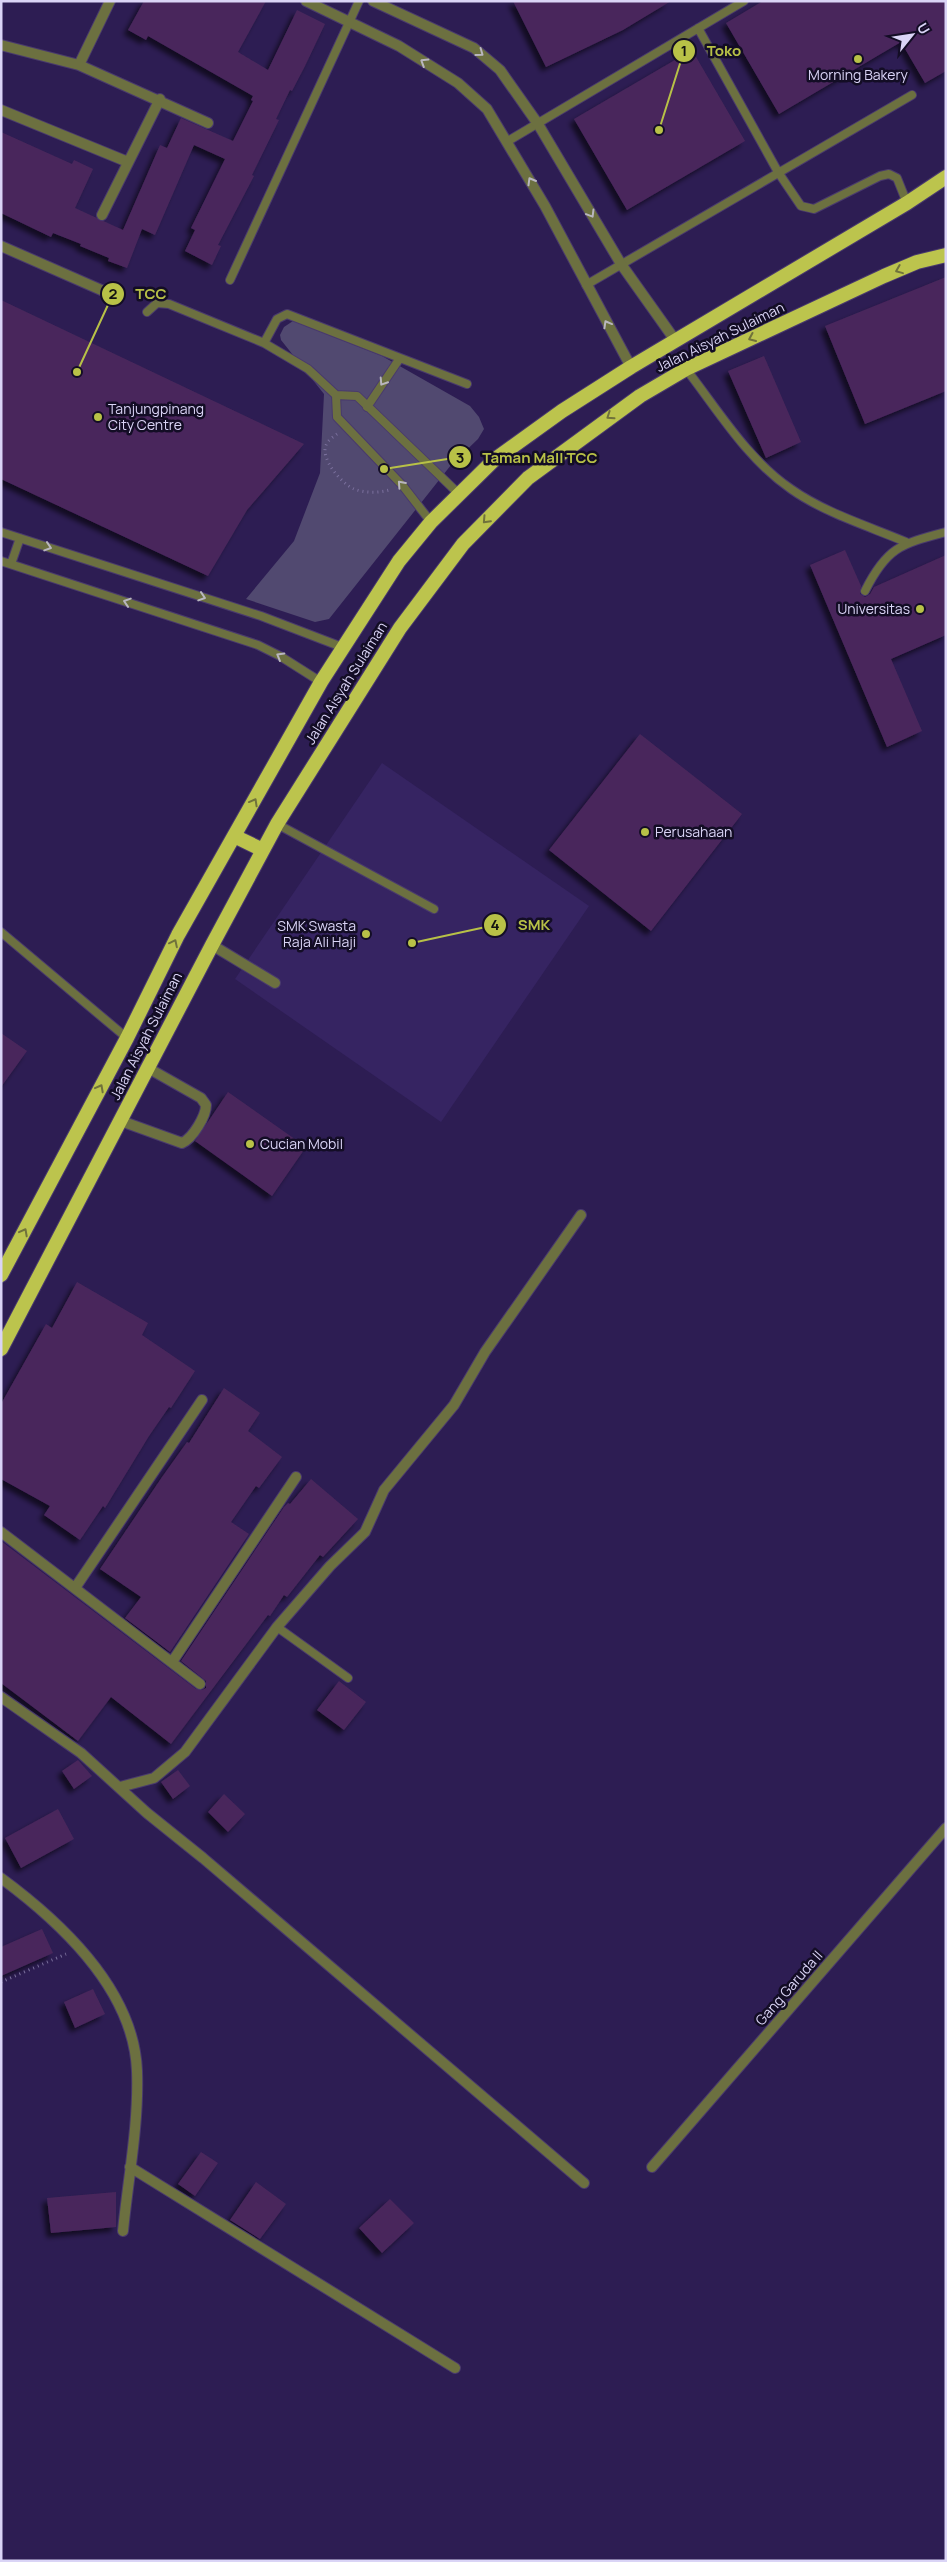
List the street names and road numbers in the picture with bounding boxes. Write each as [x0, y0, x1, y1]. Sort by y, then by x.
street label: Jalan Aisyah Sulaiman [652, 297, 787, 376]
street label: Jalan Aisyah Sulaiman [300, 618, 391, 748]
street label: Jalan Aisyah Sulaiman [105, 969, 186, 1103]
street label: Gang Garuda II [751, 1946, 826, 2029]

